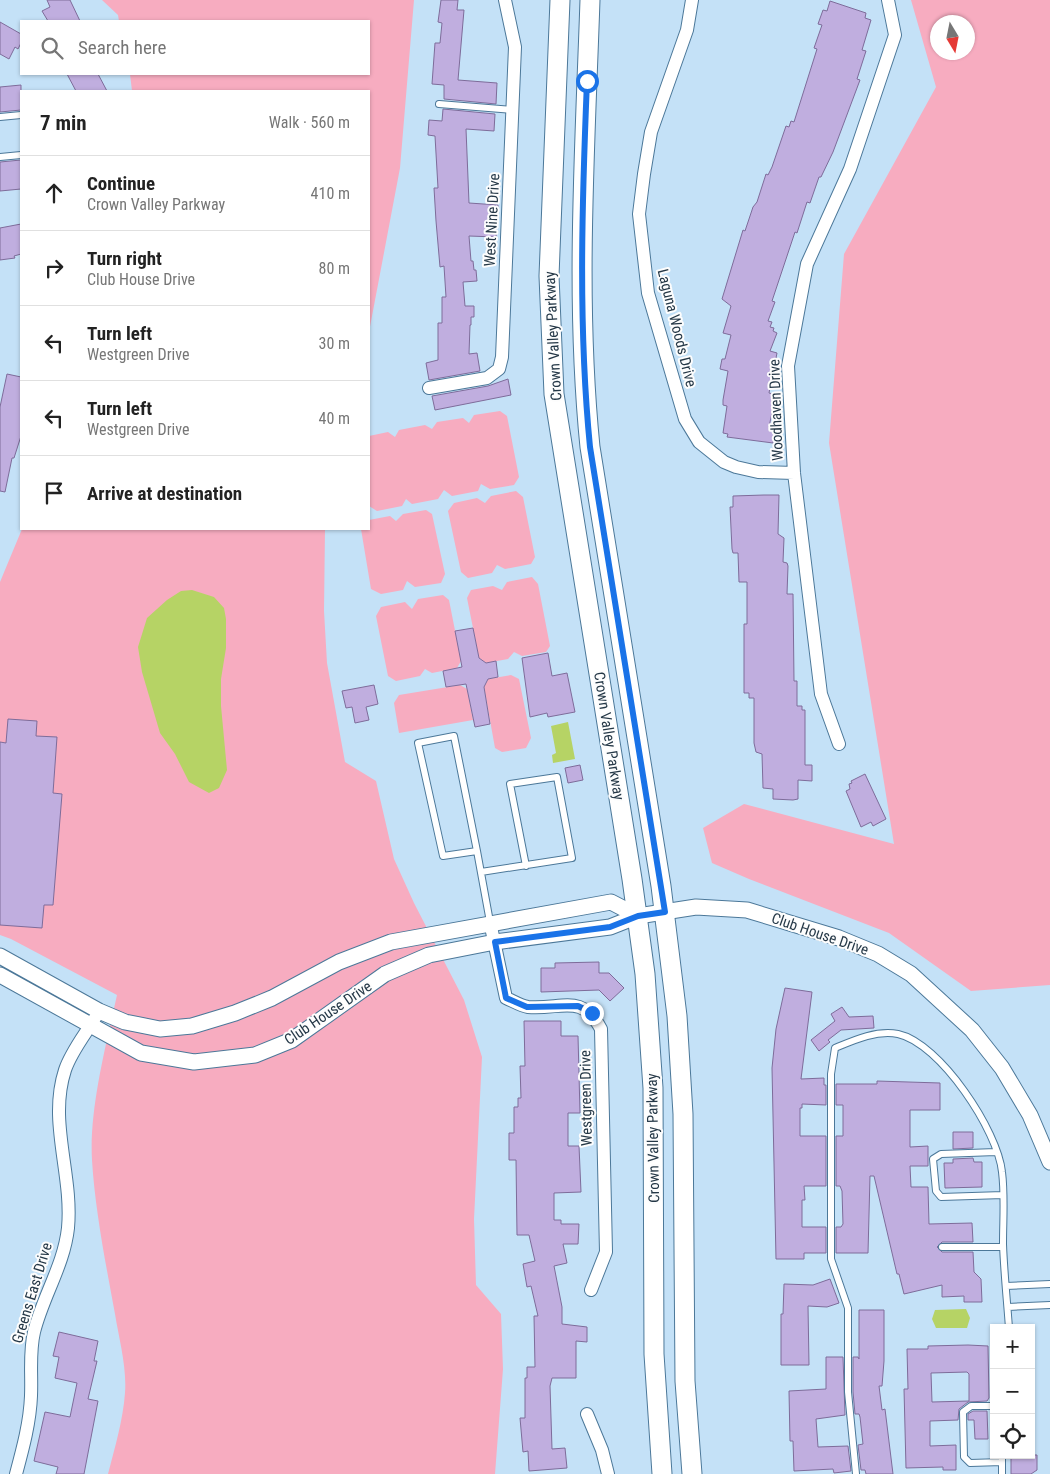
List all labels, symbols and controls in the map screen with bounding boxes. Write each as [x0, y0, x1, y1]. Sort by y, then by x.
north arrow [930, 15, 975, 60]
search box [20, 20, 370, 75]
icon: search [38, 34, 66, 62]
text: Search here [78, 36, 166, 59]
route start [576, 70, 599, 93]
text: 7 min [40, 111, 87, 135]
text: Walk · 560 m [269, 113, 350, 132]
text: Continue [87, 172, 155, 195]
street label: West Nine Drive [481, 173, 503, 267]
icon: ahead [40, 179, 68, 207]
text: 410 m [311, 184, 350, 203]
text: Crown Valley Parkway [87, 195, 225, 214]
text: Turn right [87, 247, 162, 270]
icon: right [40, 254, 68, 282]
text: 80 m [318, 259, 350, 278]
street label: Laguna Woods Drive [654, 267, 700, 389]
text: Club House Drive [87, 270, 195, 289]
street label: Crown Valley Parkway [541, 271, 565, 401]
text: Turn left [87, 322, 152, 345]
icon: left [40, 329, 68, 357]
text: 30 m [318, 334, 350, 353]
text: Westgreen Drive [87, 345, 189, 364]
street label: Woodhaven Drive [765, 359, 787, 461]
text: Turn left [87, 397, 152, 420]
icon: left [40, 404, 68, 432]
text: 40 m [318, 409, 350, 428]
text: Westgreen Drive [87, 420, 189, 439]
icon: arrive [40, 479, 68, 507]
text: Arrive at destination [87, 482, 242, 505]
street label: Crown Valley Parkway [590, 671, 628, 801]
street label: Club House Drive [769, 909, 871, 959]
street label: Club House Drive [281, 977, 375, 1049]
route end [581, 1002, 604, 1025]
street label: Westgreen Drive [576, 1050, 596, 1146]
street label: Crown Valley Parkway [643, 1073, 663, 1203]
street label: Greens East Drive [8, 1241, 56, 1345]
map controls [990, 1324, 1035, 1459]
button: + [990, 1324, 1035, 1369]
button: − [990, 1369, 1035, 1414]
button: locate [990, 1414, 1035, 1459]

